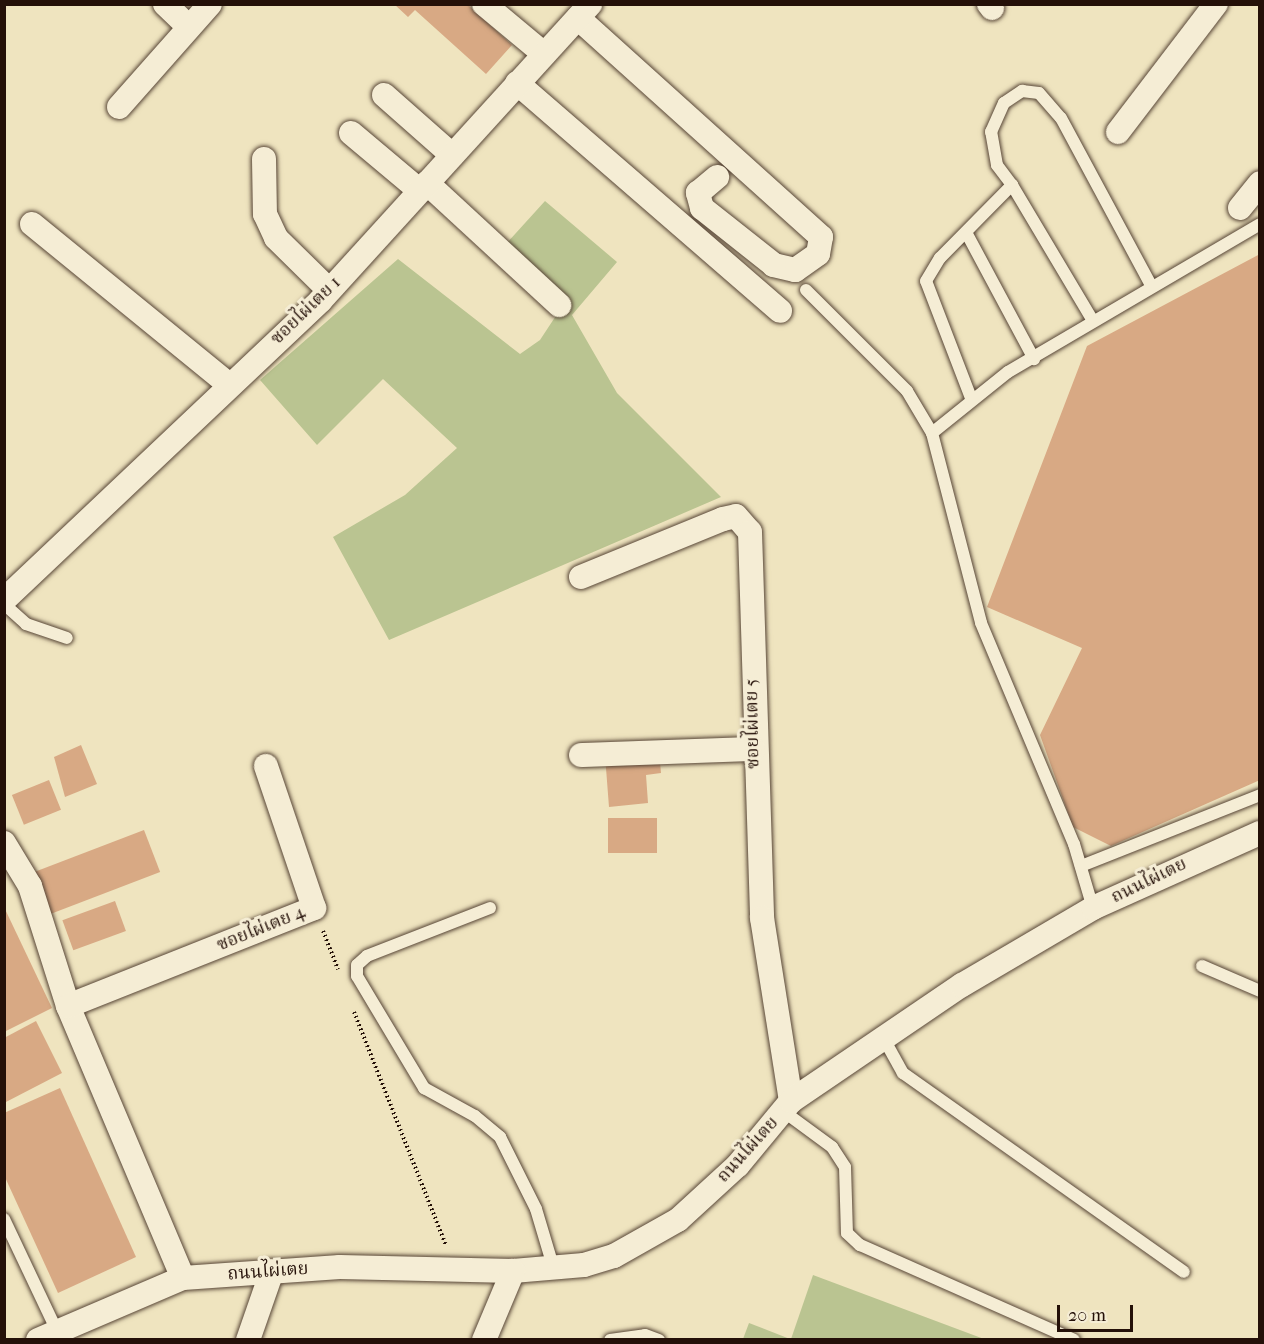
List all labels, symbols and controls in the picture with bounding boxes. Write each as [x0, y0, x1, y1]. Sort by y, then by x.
street label: ซอยไผ่เตย 1 [267, 272, 345, 350]
street label: ซอยไผ่เตย 5 [741, 679, 765, 769]
street label: ถนนไผ่เตย [1108, 854, 1190, 908]
street label: ซอยไผ่เตย 4 [214, 902, 308, 956]
street label: ถนนไผ่เตย [713, 1113, 783, 1187]
street label: ถนนไผ่เตย [227, 1258, 309, 1286]
scale bar [1060, 1293, 1136, 1331]
text: 20 m [1068, 1305, 1106, 1326]

